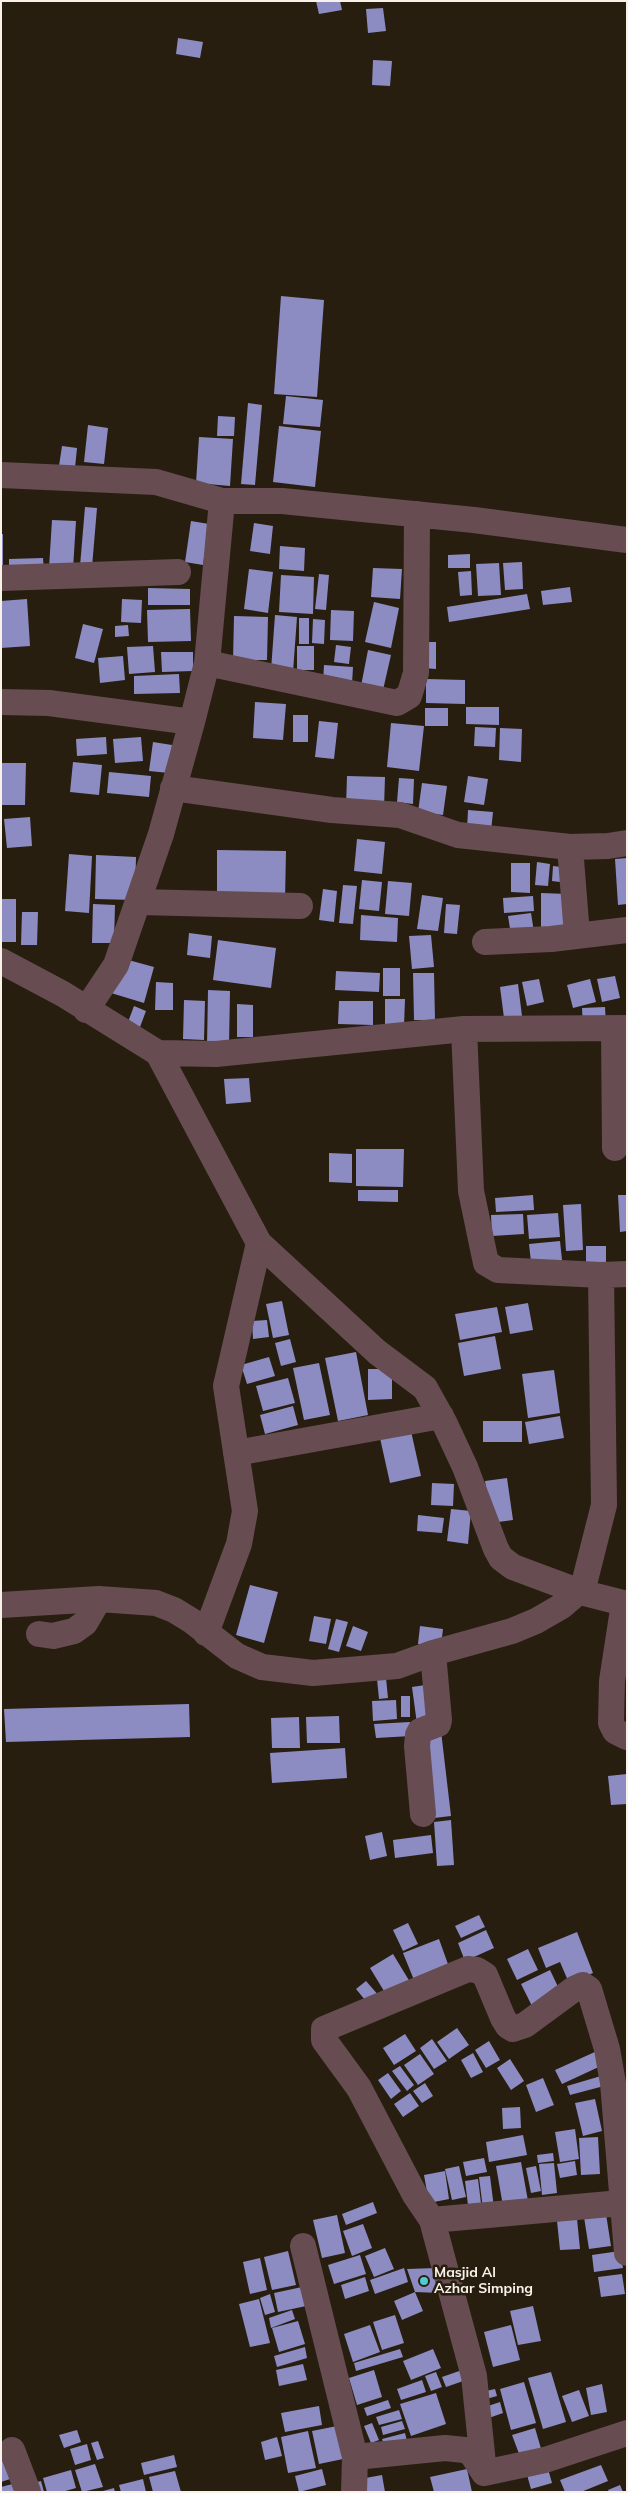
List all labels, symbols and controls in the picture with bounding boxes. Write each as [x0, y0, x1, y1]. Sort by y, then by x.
place label: Masjid Al Azhar Simping [434, 2265, 533, 2298]
marker: Masjid Al Azhar Simping [418, 2275, 430, 2287]

